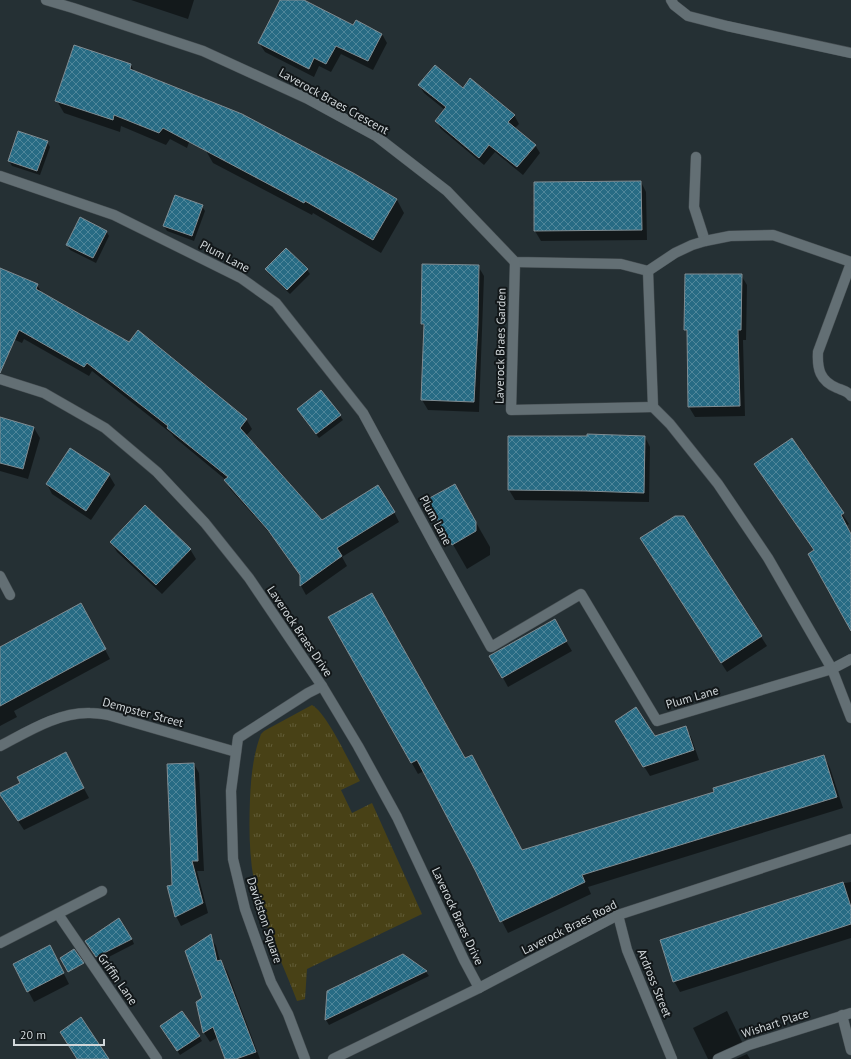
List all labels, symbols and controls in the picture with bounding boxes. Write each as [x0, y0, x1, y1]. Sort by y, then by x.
street label: Laverock Braes Crescent [276, 65, 392, 137]
street label: Plum Lane [198, 237, 252, 275]
street label: Laverock Braes Garden [491, 288, 509, 404]
street label: Plum Lane [417, 493, 455, 547]
street label: Laverock Braes Drive [264, 583, 336, 679]
street label: Plum Lane [664, 682, 720, 712]
street label: Dempster Street [101, 694, 185, 730]
street label: Laverock Braes Drive [429, 865, 487, 967]
street label: Davidston Square [244, 875, 286, 965]
street label: Laverock Braes Road [519, 896, 619, 958]
street label: Ardross Street [635, 947, 675, 1019]
street label: Griffin Lane [95, 950, 141, 1008]
street label: Wishart Place [739, 1005, 811, 1041]
scale bar [14, 1021, 104, 1047]
text: 20 m [20, 1027, 46, 1042]

